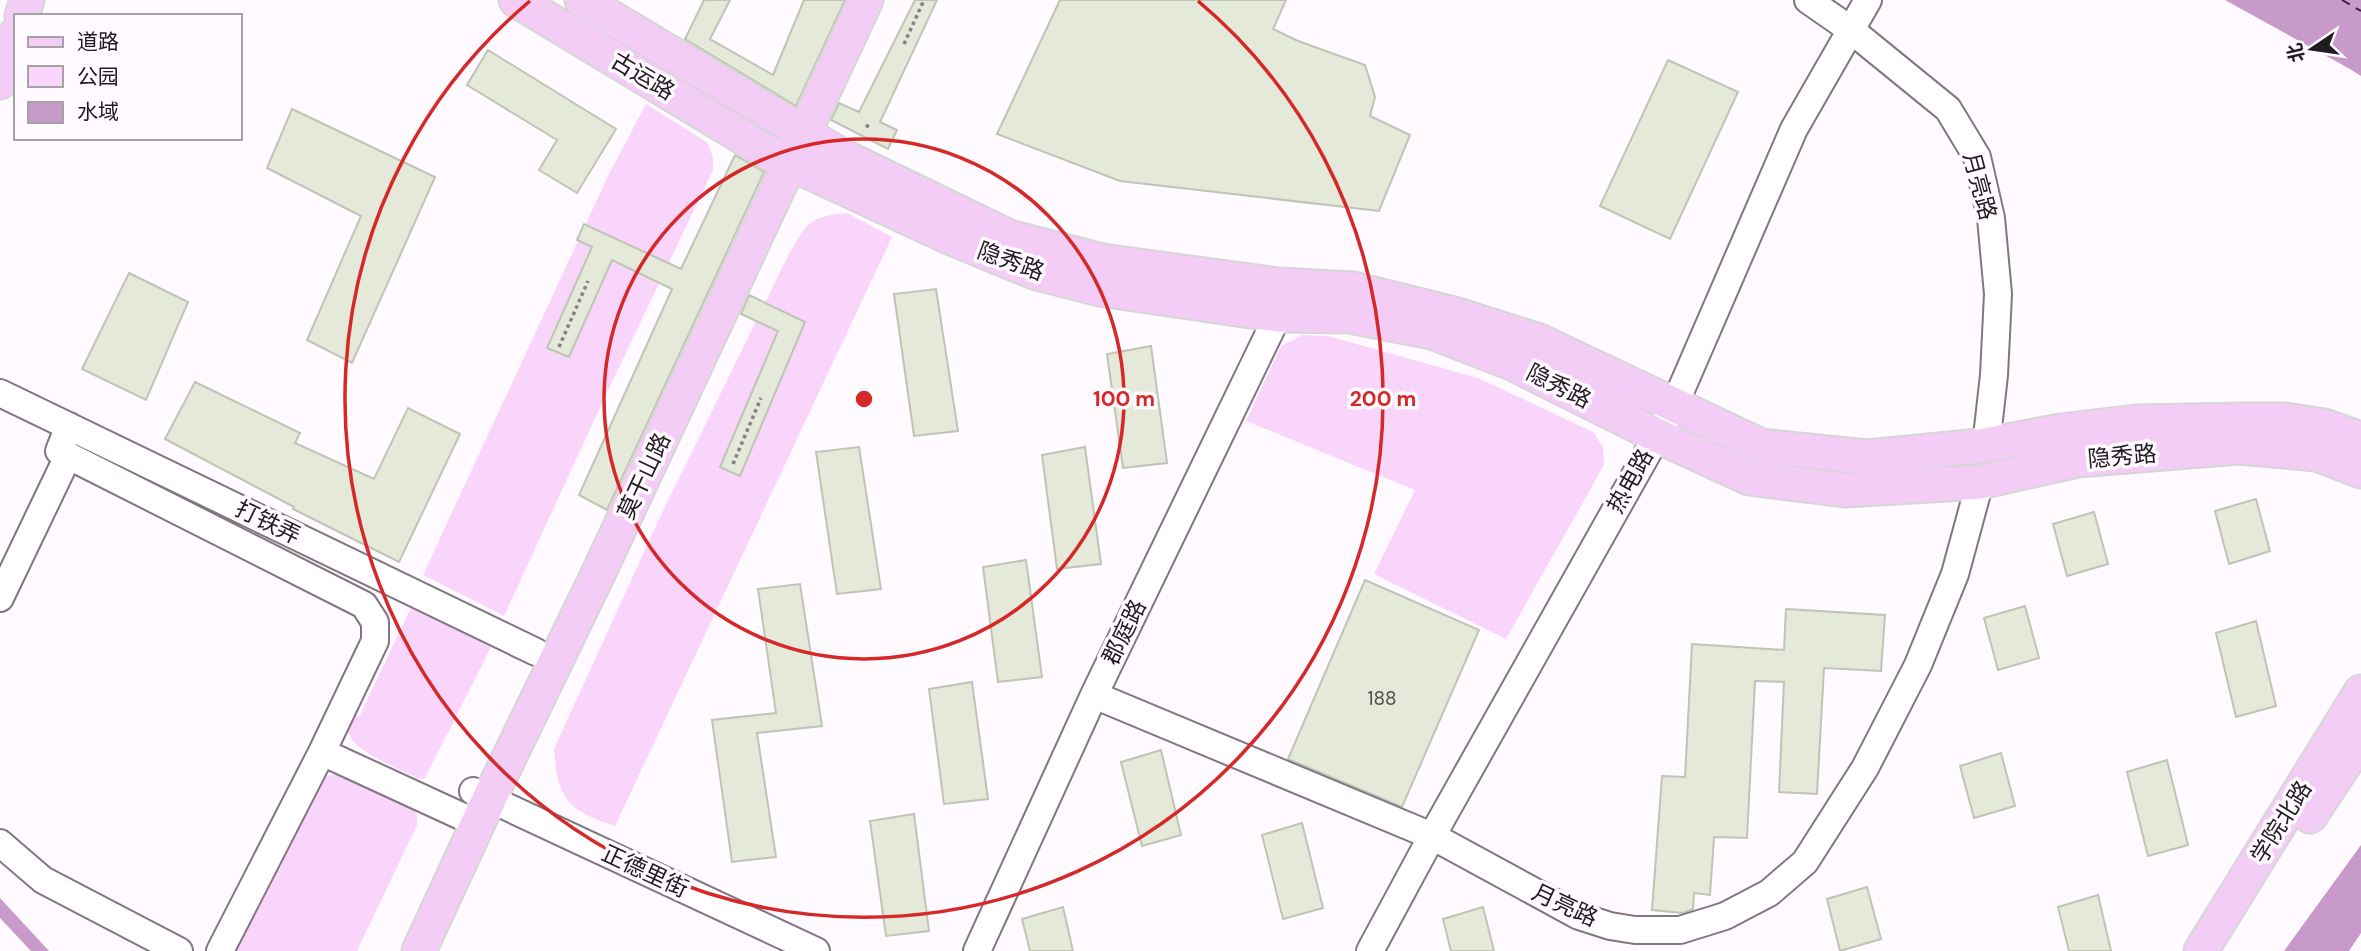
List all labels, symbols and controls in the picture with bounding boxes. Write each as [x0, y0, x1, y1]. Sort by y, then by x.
legend [14, 14, 242, 140]
north arrow [2277, 14, 2347, 84]
text: 道路 [77, 28, 119, 56]
text: 北 [2282, 41, 2310, 65]
street label: 古运路 [606, 45, 680, 107]
text: 公园 [77, 63, 119, 91]
text: 水域 [77, 98, 119, 126]
street label: 月亮路 [1957, 149, 2003, 223]
street label: 隐秀路 [973, 235, 1049, 287]
street label: 隐秀路 [1521, 357, 1597, 415]
text: 100 m [1093, 385, 1155, 413]
text: 200 m [1350, 385, 1416, 413]
centre of rings [852, 387, 876, 411]
street label: 莫干山路 [611, 428, 677, 524]
street label: 隐秀路 [2086, 438, 2158, 474]
street label: 热电路 [1600, 444, 1660, 518]
street label: 打铁弄 [230, 493, 306, 551]
street label: 郡庭路 [1095, 594, 1153, 670]
house number: 188 [1367, 686, 1397, 711]
street label: 学院北路 [2244, 775, 2318, 869]
street label: 正德里街 [597, 838, 693, 904]
street label: 月亮路 [1527, 877, 1603, 933]

